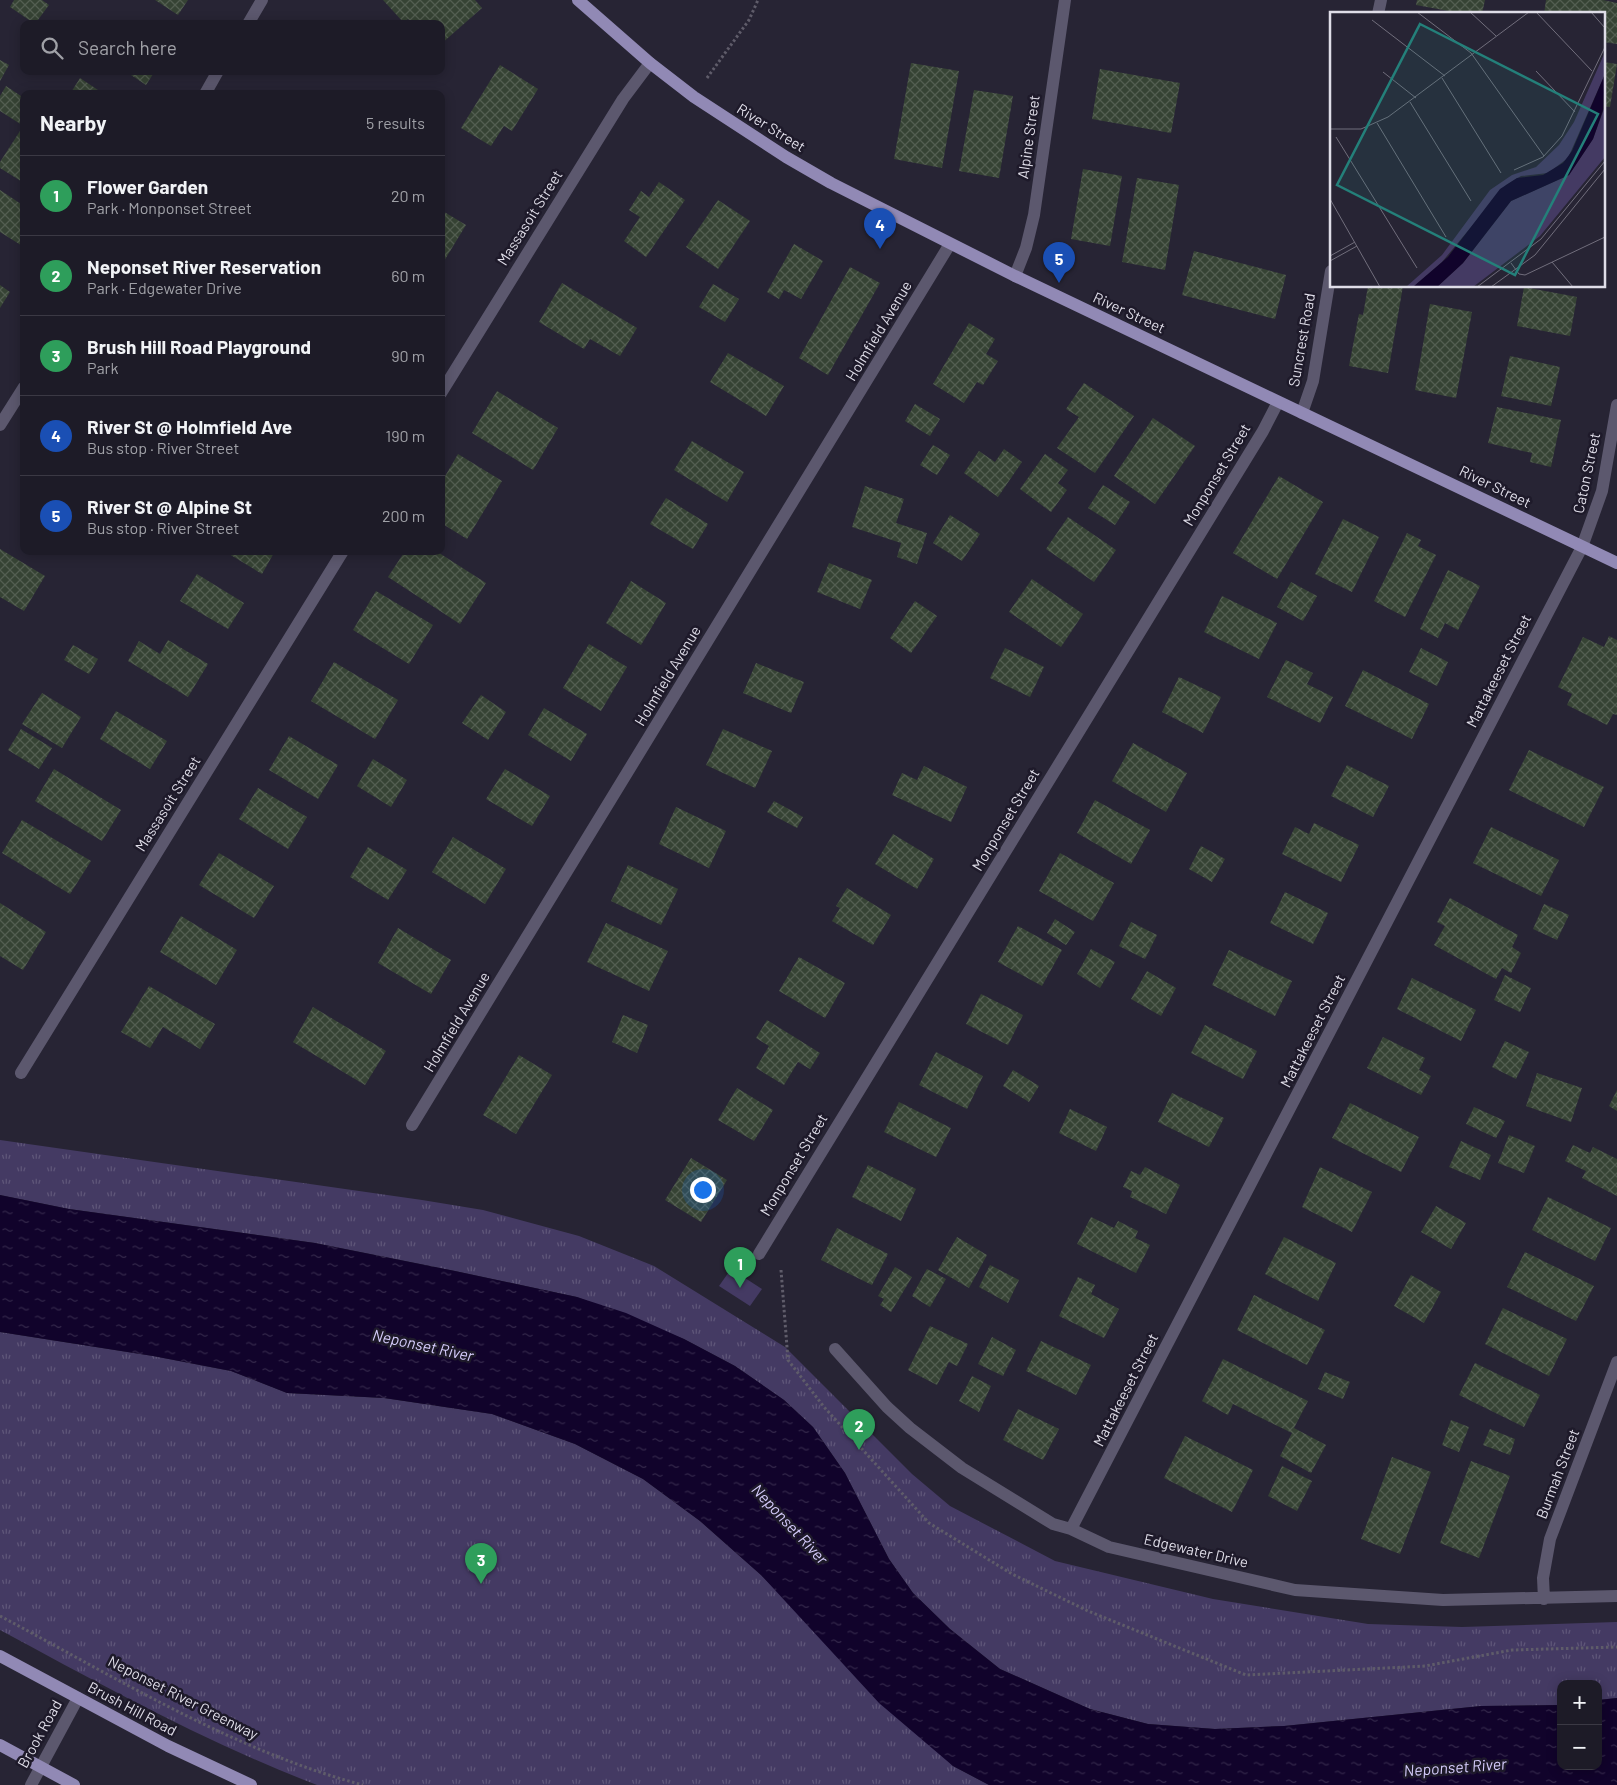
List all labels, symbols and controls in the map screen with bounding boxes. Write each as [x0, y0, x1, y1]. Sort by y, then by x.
inset map [1330, 12, 1604, 288]
search box [20, 20, 445, 75]
icon: search [38, 34, 66, 62]
text: Search here [78, 36, 177, 59]
street label: Alpine Street [1013, 94, 1043, 180]
street label: River Street [734, 99, 809, 155]
text: Nearby [40, 110, 106, 135]
text: 5 results [366, 113, 425, 132]
street label: Massasoit Street [493, 167, 566, 268]
text: Flower Garden [87, 175, 208, 198]
text: 1 [53, 186, 59, 205]
text: 20 m [391, 186, 425, 205]
text: Park · Monponset Street [87, 198, 252, 217]
pin: 4 [864, 208, 896, 249]
pin: 5 [1043, 242, 1075, 283]
text: Neponset River Reservation [87, 255, 321, 278]
text: 2 [52, 266, 60, 285]
text: 60 m [391, 266, 425, 285]
street label: Holmfield Avenue [841, 277, 915, 384]
text: Park · Edgewater Drive [87, 278, 242, 297]
street label: River Street [1091, 288, 1168, 337]
street label: Suncrest Road [1284, 292, 1318, 388]
text: Brush Hill Road Playground [87, 335, 311, 358]
text: 3 [52, 346, 60, 365]
text: 90 m [391, 346, 425, 365]
text: Park [87, 358, 118, 377]
text: River St @ Holmfield Ave [87, 415, 292, 438]
street label: Monponset Street [1179, 420, 1254, 529]
text: 4 [51, 426, 61, 445]
text: 190 m [386, 426, 425, 445]
street label: Caton Street [1569, 431, 1603, 515]
text: Bus stop · River Street [87, 438, 239, 457]
street label: River Street [1457, 461, 1534, 511]
text: River St @ Alpine St [87, 495, 252, 518]
text: 5 [52, 506, 60, 525]
text: 200 m [382, 506, 425, 525]
text: Bus stop · River Street [87, 518, 239, 537]
street label: Mattakeeset Street [1462, 611, 1534, 730]
street label: Holmfield Avenue [630, 622, 704, 729]
street label: Massasoit Street [131, 753, 204, 854]
street label: Monponset Street [968, 765, 1043, 874]
street label: Holmfield Avenue [419, 968, 493, 1075]
street label: Mattakeeset Street [1276, 971, 1348, 1090]
street label: Monponset Street [756, 1110, 831, 1219]
your location [690, 1177, 716, 1203]
pin: 1 [724, 1247, 756, 1288]
water label: Neponset River [371, 1325, 477, 1365]
street label: Mattakeeset Street [1089, 1330, 1161, 1449]
pin: 2 [843, 1409, 875, 1450]
street label: Burmah Street [1532, 1426, 1582, 1521]
water label: Neponset River [748, 1480, 833, 1569]
street label: Edgewater Drive [1142, 1529, 1250, 1571]
pin: 3 [465, 1543, 497, 1584]
street label: Neponset River Greenway [105, 1651, 262, 1743]
street label: Brush Hill Road [85, 1677, 180, 1739]
map controls [1557, 1680, 1602, 1770]
button: + [1557, 1680, 1602, 1725]
street label: Brook Road [13, 1696, 65, 1771]
button: − [1557, 1725, 1602, 1770]
water label: Neponset River [1403, 1753, 1508, 1780]

